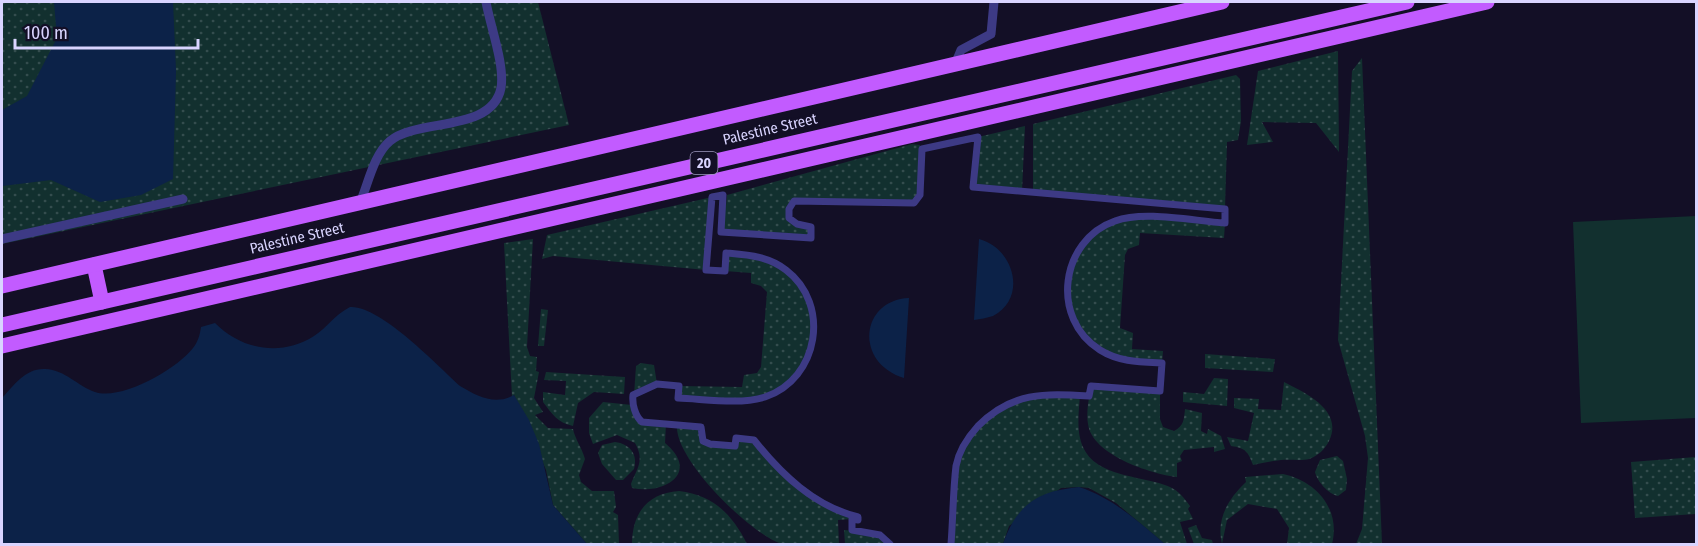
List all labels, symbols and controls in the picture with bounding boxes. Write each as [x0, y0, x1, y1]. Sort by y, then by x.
scale bar [15, 12, 198, 50]
text: 100 m [24, 22, 68, 44]
street label: Palestine Street [721, 109, 819, 149]
road number: 20 [690, 152, 718, 174]
street label: Palestine Street [248, 218, 346, 258]

